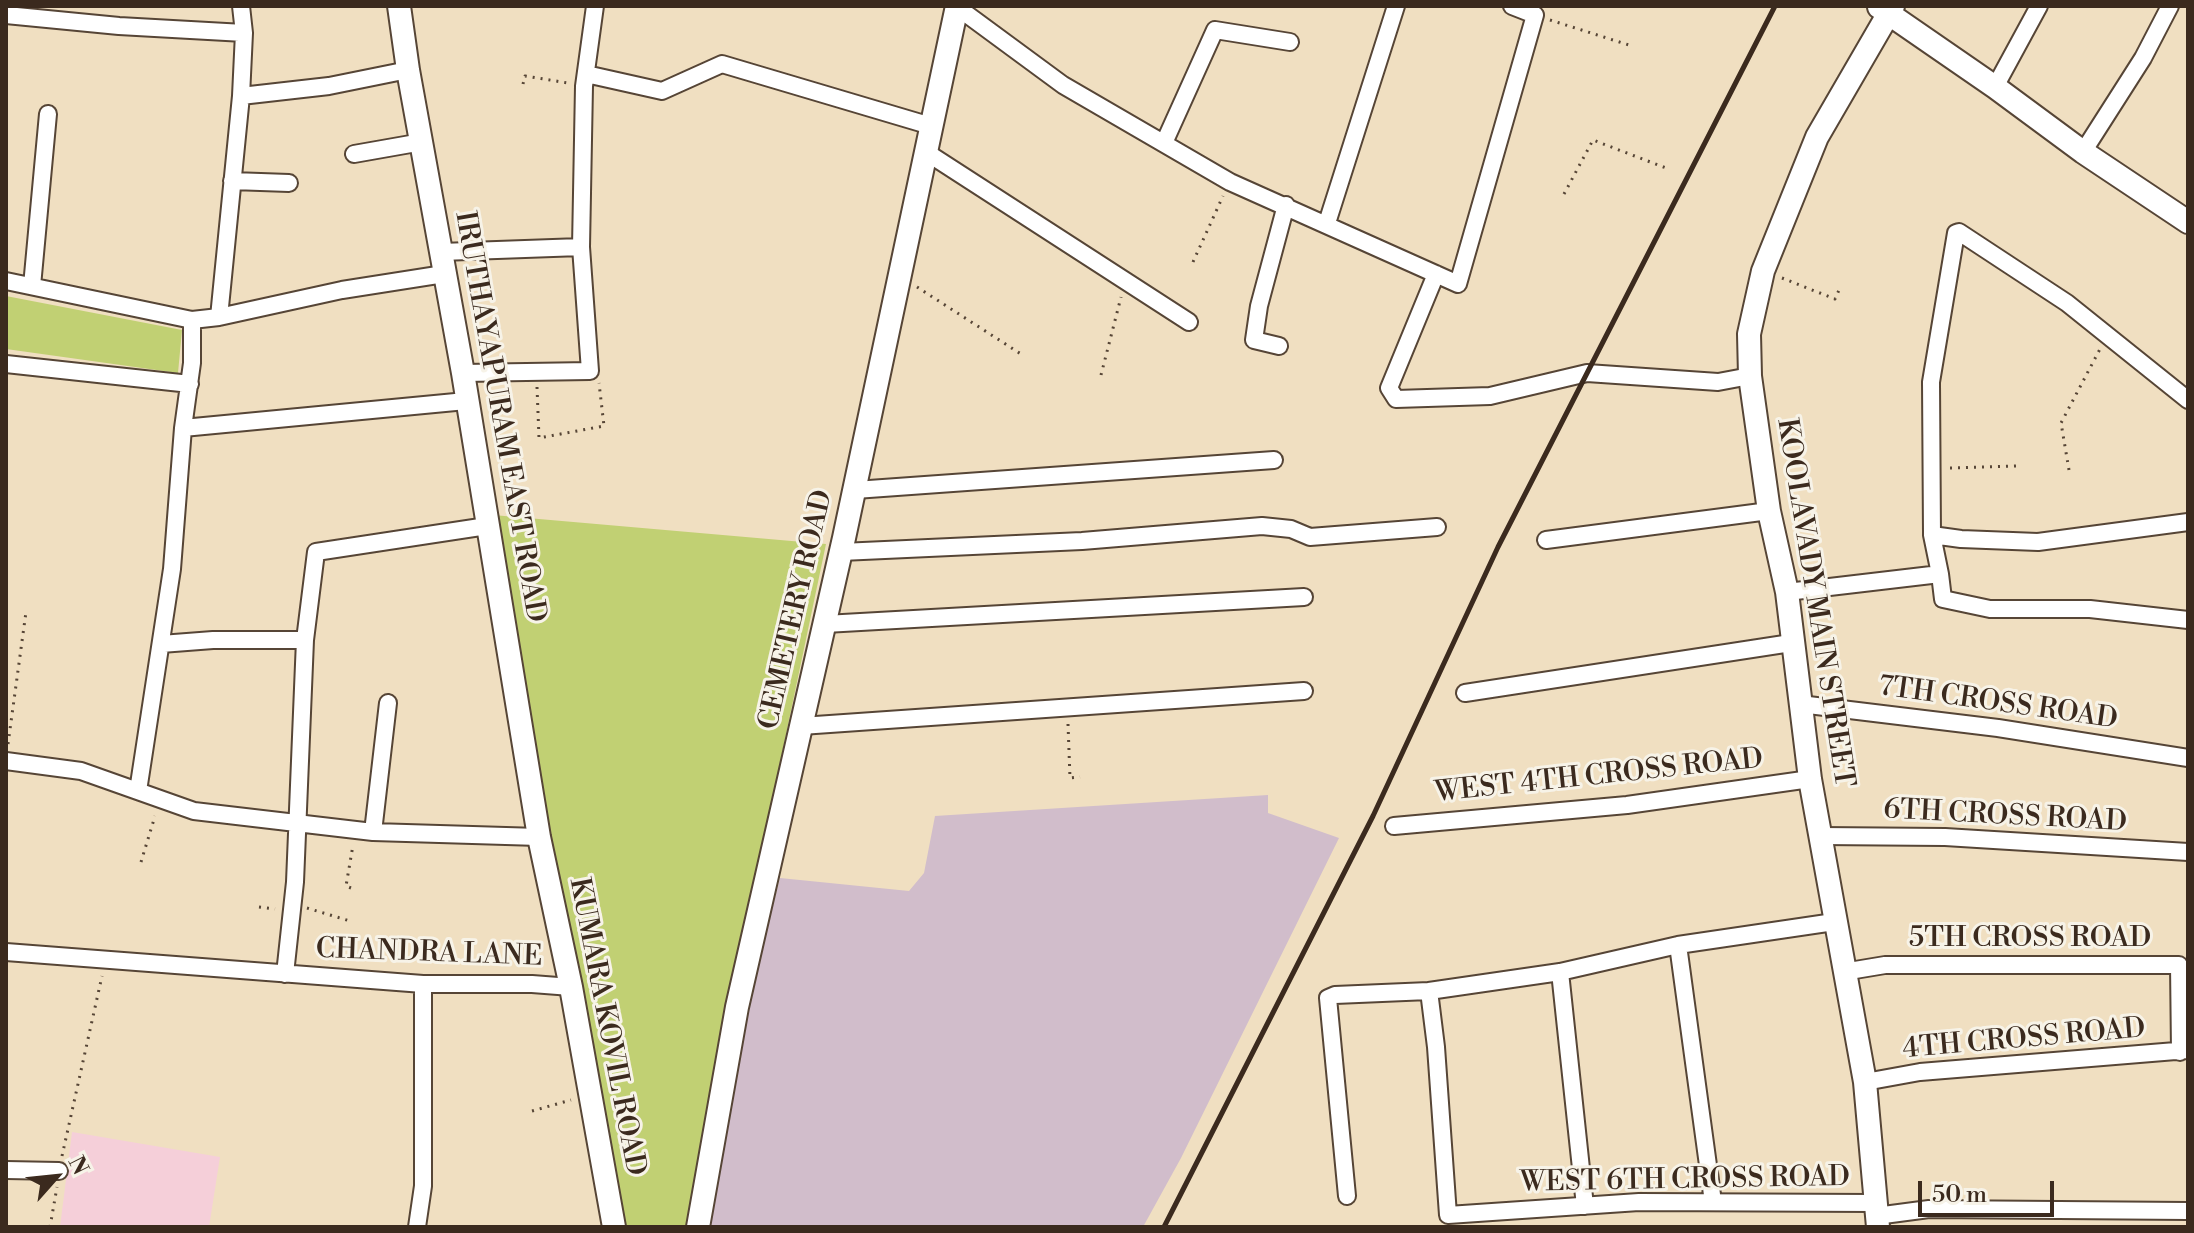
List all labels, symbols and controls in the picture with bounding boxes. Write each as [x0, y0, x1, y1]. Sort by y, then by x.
street label: IRUTHAYAPURAM EAST ROAD [446, 209, 552, 625]
street label: KOOLAVADY MAIN STREET [1768, 416, 1860, 790]
street label: CEMETERY ROAD [753, 487, 841, 733]
street label: 7TH CROSS ROAD [1876, 671, 2120, 737]
street label: WEST 4TH CROSS ROAD [1433, 743, 1765, 811]
street label: 6TH CROSS ROAD [1882, 794, 2128, 840]
street label: KUMARA KOVIL ROAD [561, 875, 651, 1179]
street label: 5TH CROSS ROAD [1909, 922, 2151, 956]
street label: CHANDRA LANE [315, 933, 543, 975]
street label: 4TH CROSS ROAD [1901, 1013, 2147, 1067]
north arrow [16, 1137, 96, 1217]
text: N [62, 1152, 94, 1180]
street label: WEST 6TH CROSS ROAD [1520, 1161, 1850, 1201]
scale bar [1922, 1165, 2058, 1215]
text: 50 m [1932, 1180, 1987, 1210]

